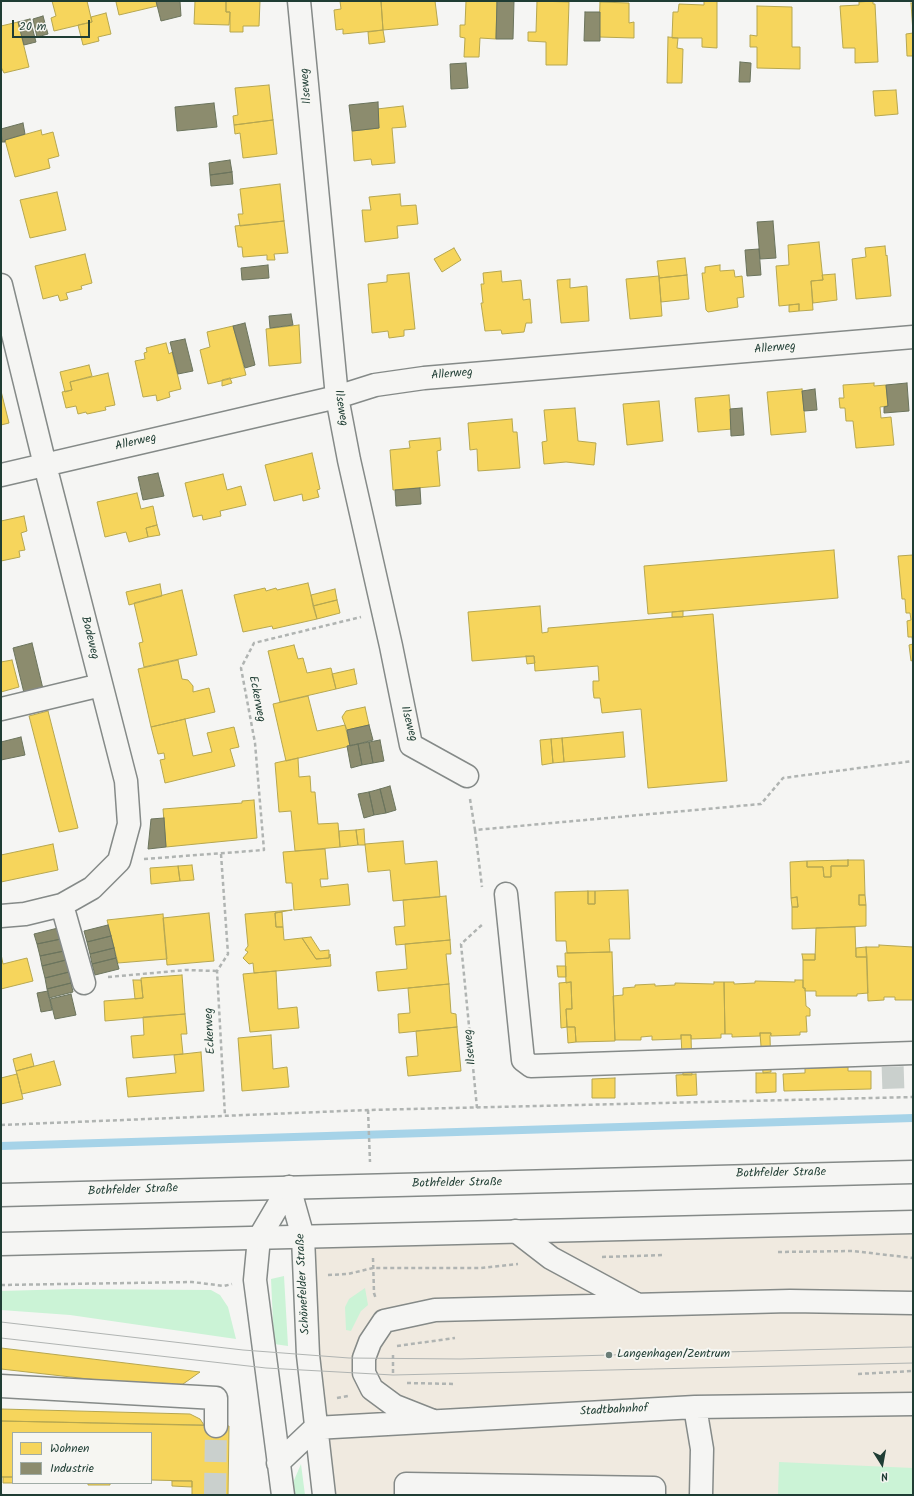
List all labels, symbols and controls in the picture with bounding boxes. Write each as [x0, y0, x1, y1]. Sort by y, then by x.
scale bar [14, 12, 92, 38]
text: 20 m [19, 17, 46, 36]
street label: Ilseweg [298, 67, 316, 105]
street label: Allerweg [754, 340, 796, 358]
street label: Allerweg [431, 366, 473, 384]
street label: Ilseweg [330, 389, 350, 427]
street label: Allerweg [114, 431, 158, 455]
street label: Bodeweg [77, 615, 101, 661]
street label: Eckerweg [244, 675, 268, 723]
street label: Ilseweg [396, 705, 420, 743]
street label: Eckerweg [203, 1007, 219, 1055]
street label: Ilseweg [462, 1028, 480, 1066]
street label: Bothfelder Straße [736, 1166, 826, 1182]
street label: Bothfelder Straße [412, 1176, 502, 1192]
street label: Bothfelder Straße [88, 1182, 178, 1200]
street label: Schönefelder Straße [294, 1233, 314, 1335]
place label: Langenhagen/Zentrum [617, 1348, 730, 1362]
marker: Langenhagen/Zentrum [604, 1350, 614, 1360]
street label: Stadtbahnhof [579, 1402, 649, 1420]
legend [12, 1432, 152, 1484]
text: Wohnen [50, 1439, 89, 1458]
north arrow [862, 1444, 902, 1484]
text: Industrie [50, 1459, 94, 1478]
text: N [879, 1466, 889, 1485]

